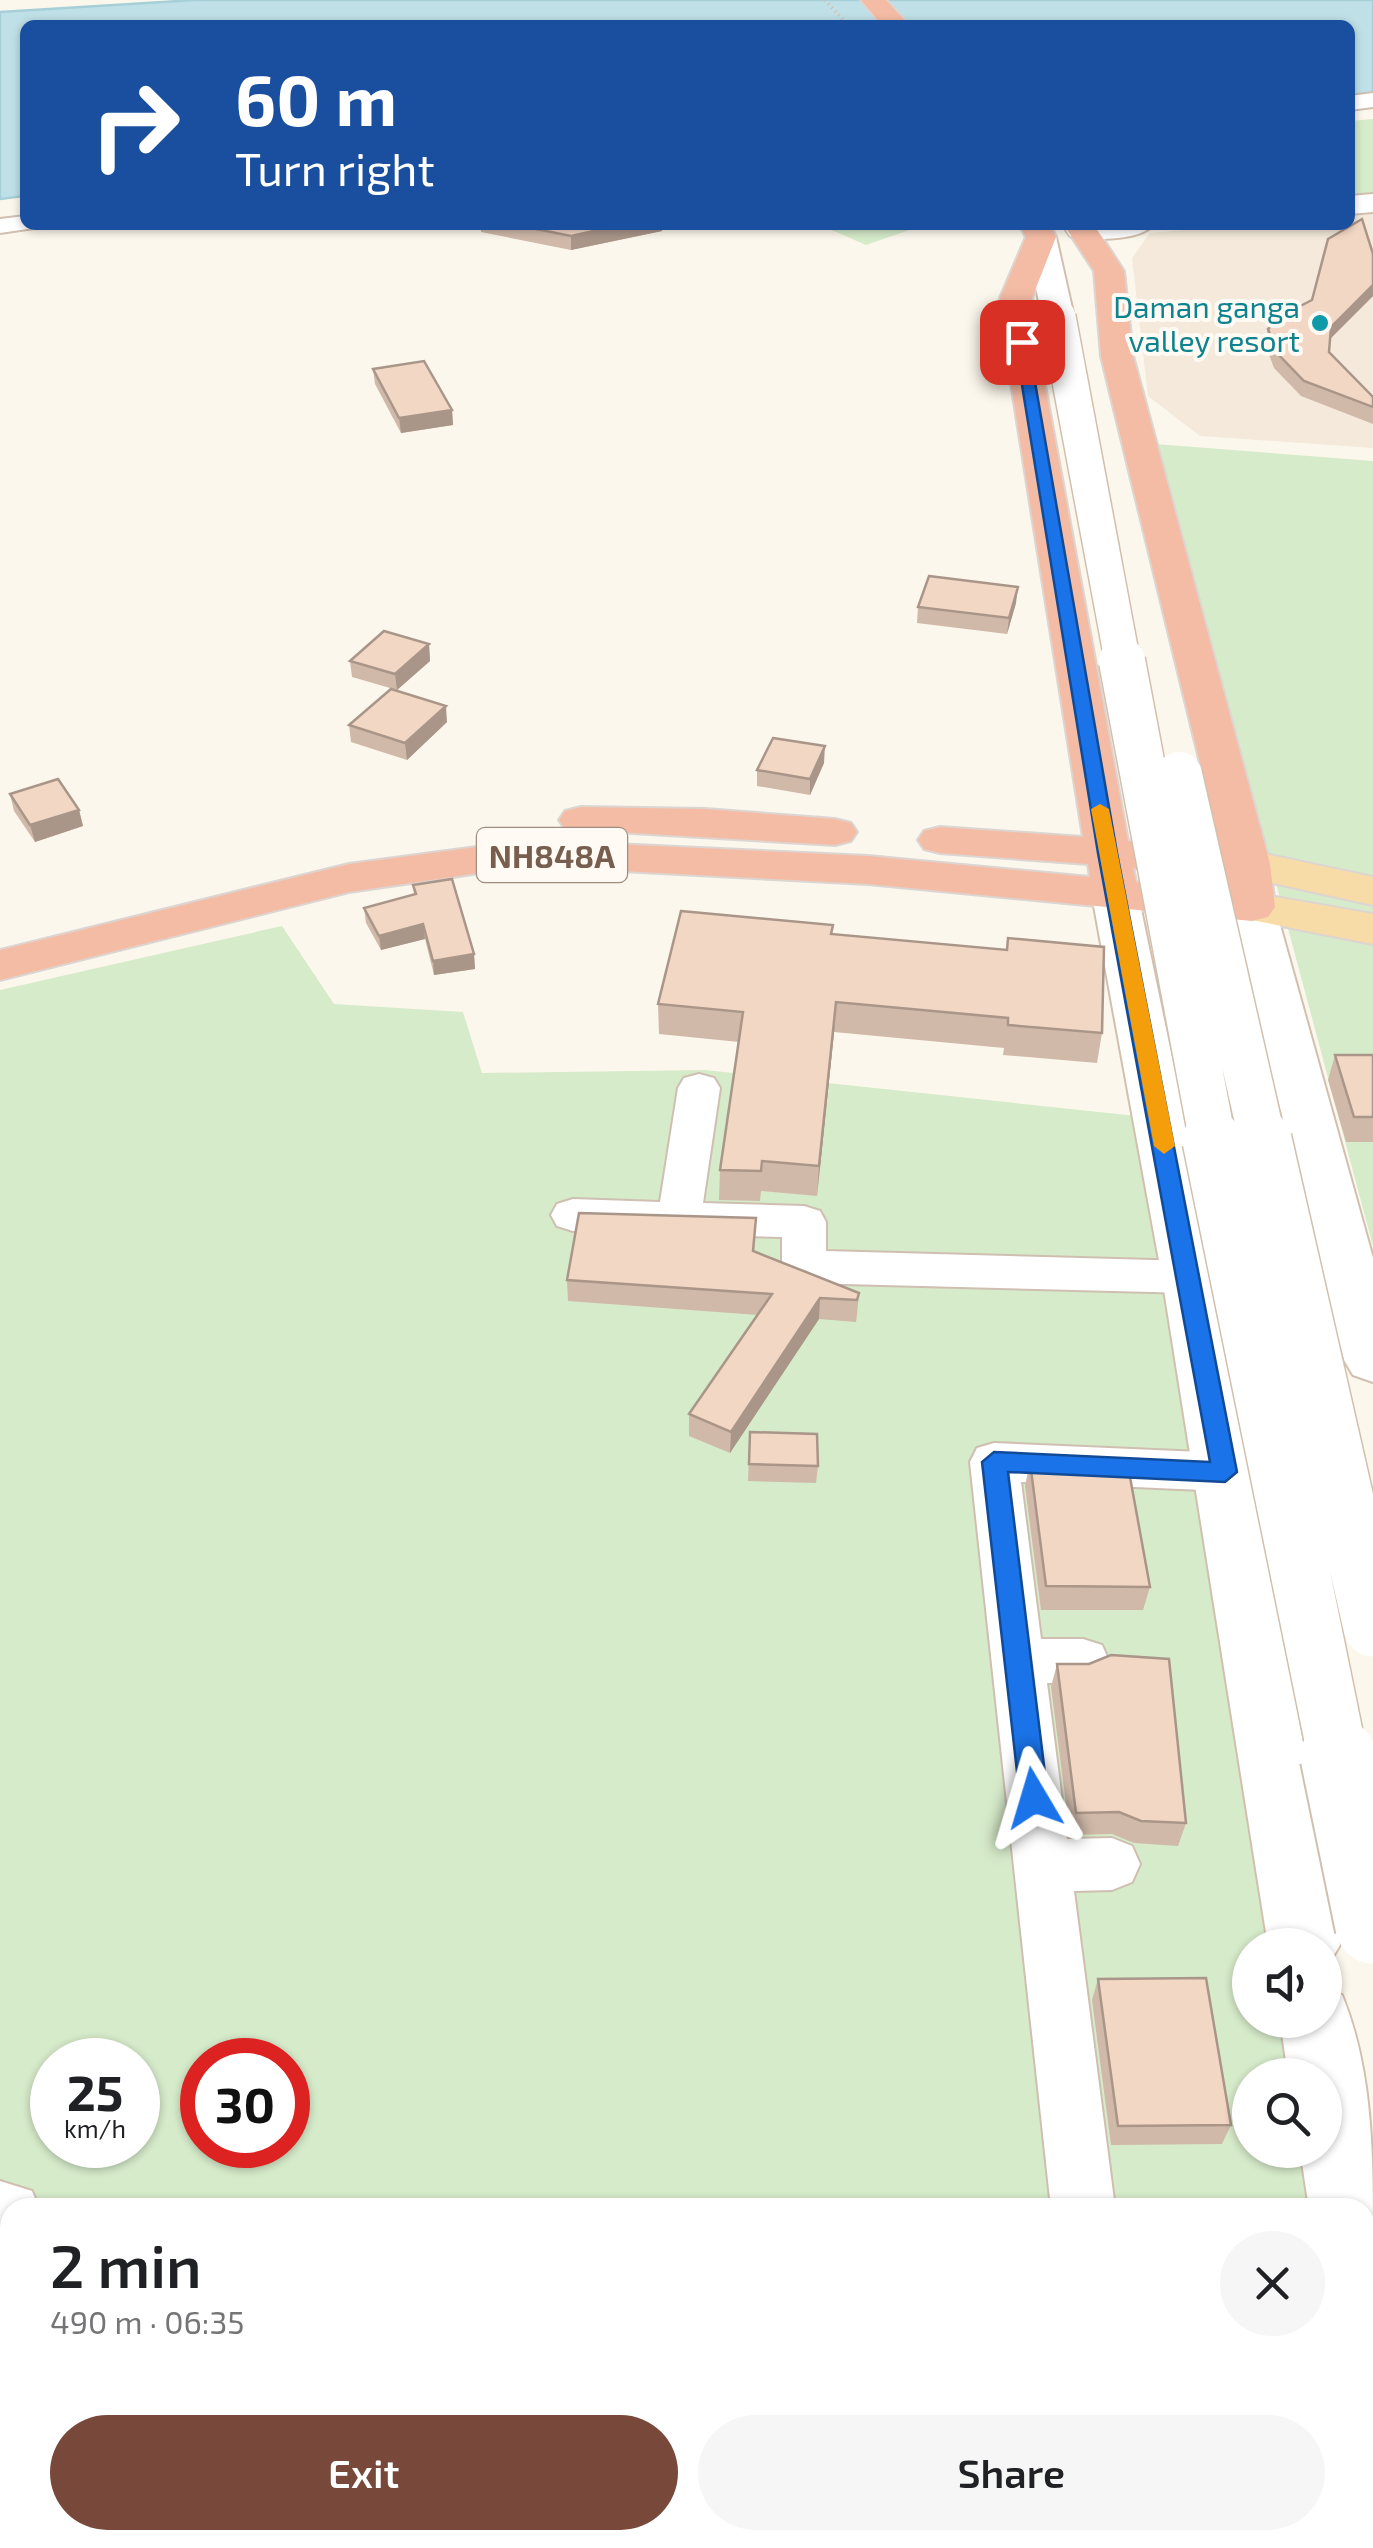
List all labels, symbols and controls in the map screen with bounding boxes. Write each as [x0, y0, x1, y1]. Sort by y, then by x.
text: 60 m [235, 56, 397, 140]
icon: right [70, 60, 200, 190]
text: Turn right [235, 141, 435, 195]
place label: Daman ganga valley resort [1113, 288, 1300, 358]
pin [980, 300, 1065, 385]
marker: Daman ganga valley resort [1309, 312, 1331, 334]
icon: arrive [995, 315, 1050, 370]
road number: NH848A [477, 828, 627, 882]
position arrow [982, 1746, 1086, 1850]
map controls [1232, 1928, 1342, 2168]
button: sound [1232, 1928, 1342, 2038]
speed limit sign: 30 [180, 2038, 310, 2168]
button: search [1232, 2058, 1342, 2168]
text: 25 [67, 2061, 123, 2121]
text: km/h [64, 2113, 126, 2143]
text: 2 min [50, 2228, 202, 2300]
button: close [1220, 2231, 1325, 2336]
text: 490 m · 06:35 [50, 2302, 244, 2340]
button: Exit [50, 2415, 678, 2530]
button: Share [698, 2415, 1325, 2530]

